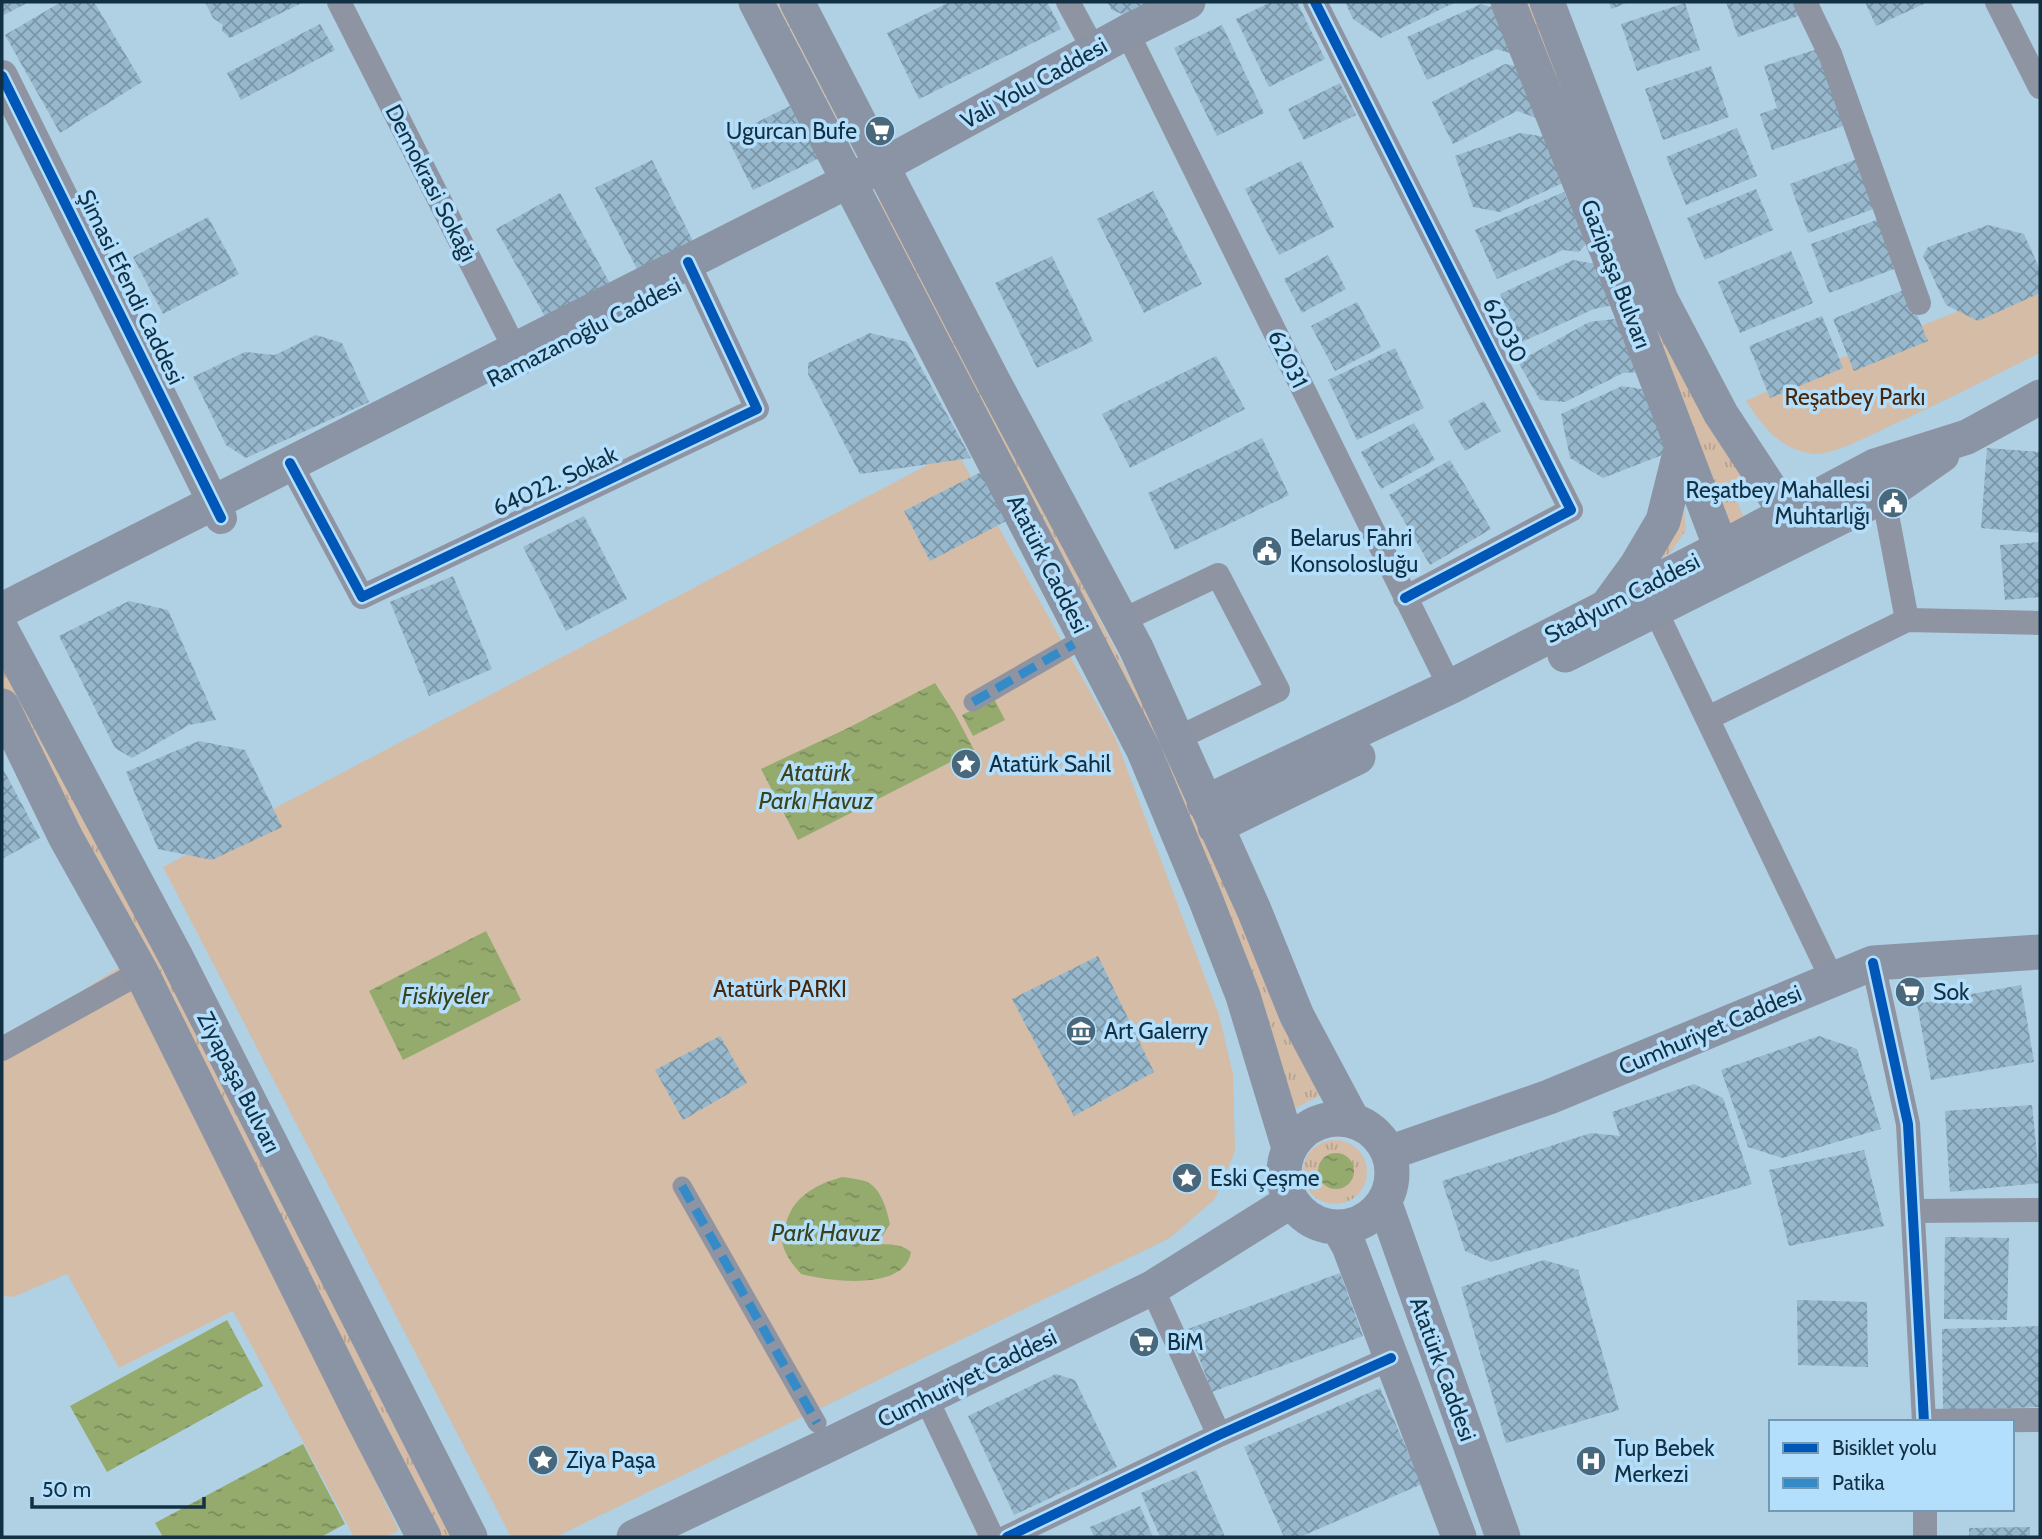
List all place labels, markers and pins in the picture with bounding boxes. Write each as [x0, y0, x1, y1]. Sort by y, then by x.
supermarket icon: Ugurcan Bufe [863, 114, 897, 148]
place label: Ugurcan Bufe [726, 117, 857, 145]
place label: Reşatbey Mahallesi Muhtarlığı [1685, 476, 1870, 530]
public building icon: Reşatbey Mahallesi Muhtarlığı [1876, 486, 1910, 520]
place label: Belarus Fahri Konsolosluğu [1290, 524, 1418, 578]
public building icon: Belarus Fahri Konsolosluğu [1250, 534, 1284, 568]
place icon: Atatürk Sahil [949, 747, 983, 781]
place label: Atatürk Sahil [989, 750, 1111, 778]
supermarket icon: Sok [1893, 975, 1927, 1009]
place label: Sok [1933, 978, 1970, 1006]
museum icon: Art Galerry [1064, 1014, 1098, 1048]
place label: Art Galerry [1104, 1017, 1208, 1045]
place icon: Eski Çeşme [1170, 1161, 1204, 1195]
place label: Eski Çeşme [1210, 1164, 1320, 1192]
supermarket icon: BiM [1127, 1325, 1161, 1359]
place label: BiM [1167, 1328, 1204, 1356]
place label: Tup Bebek Merkezi [1614, 1434, 1715, 1488]
place icon: Ziya Paşa [526, 1443, 560, 1477]
hospital icon: Tup Bebek Merkezi [1574, 1444, 1608, 1478]
place label: Ziya Paşa [566, 1446, 656, 1474]

